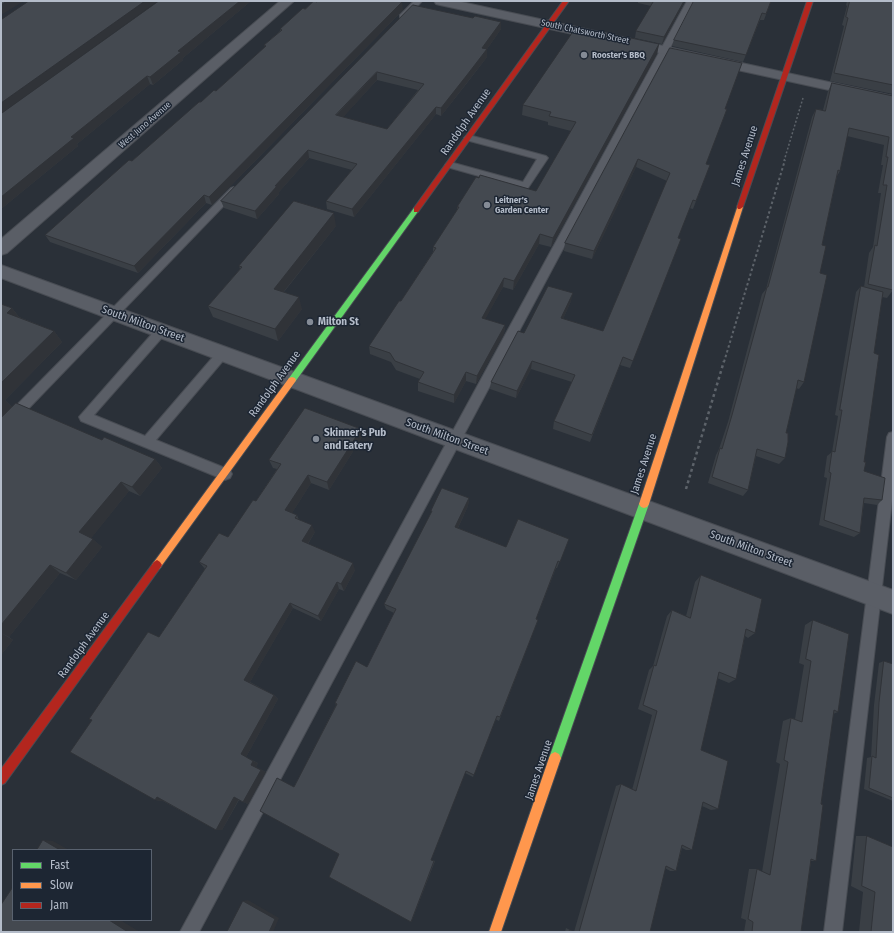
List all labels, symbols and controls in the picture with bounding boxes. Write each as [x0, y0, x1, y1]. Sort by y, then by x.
street label: South Chatsworth Street [540, 17, 630, 47]
marker: Rooster's BBQ [579, 50, 589, 60]
place label: Rooster's BBQ [592, 50, 645, 60]
street label: Randolph Avenue [438, 86, 494, 158]
street label: West Juno Avenue [117, 99, 173, 151]
street label: James Avenue [729, 124, 761, 188]
place label: Leitner's Garden Center [495, 195, 549, 216]
marker: Leitner's Garden Center [482, 200, 492, 210]
street label: South Milton Street [100, 303, 186, 345]
place label: Milton St [318, 315, 359, 329]
marker: Milton St [305, 317, 315, 327]
street label: Randolph Avenue [246, 348, 304, 420]
street label: South Milton Street [404, 416, 490, 458]
place label: Skinner's Pub and Eatery [324, 426, 386, 452]
street label: James Avenue [628, 432, 660, 496]
marker: Skinner's Pub and Eatery [311, 434, 321, 444]
street label: South Milton Street [708, 528, 794, 570]
street label: Randolph Avenue [55, 609, 113, 681]
street label: James Avenue [523, 738, 555, 802]
legend [12, 849, 152, 921]
text: Fast [50, 858, 69, 872]
text: Slow [50, 878, 73, 892]
text: Jam [50, 898, 68, 912]

